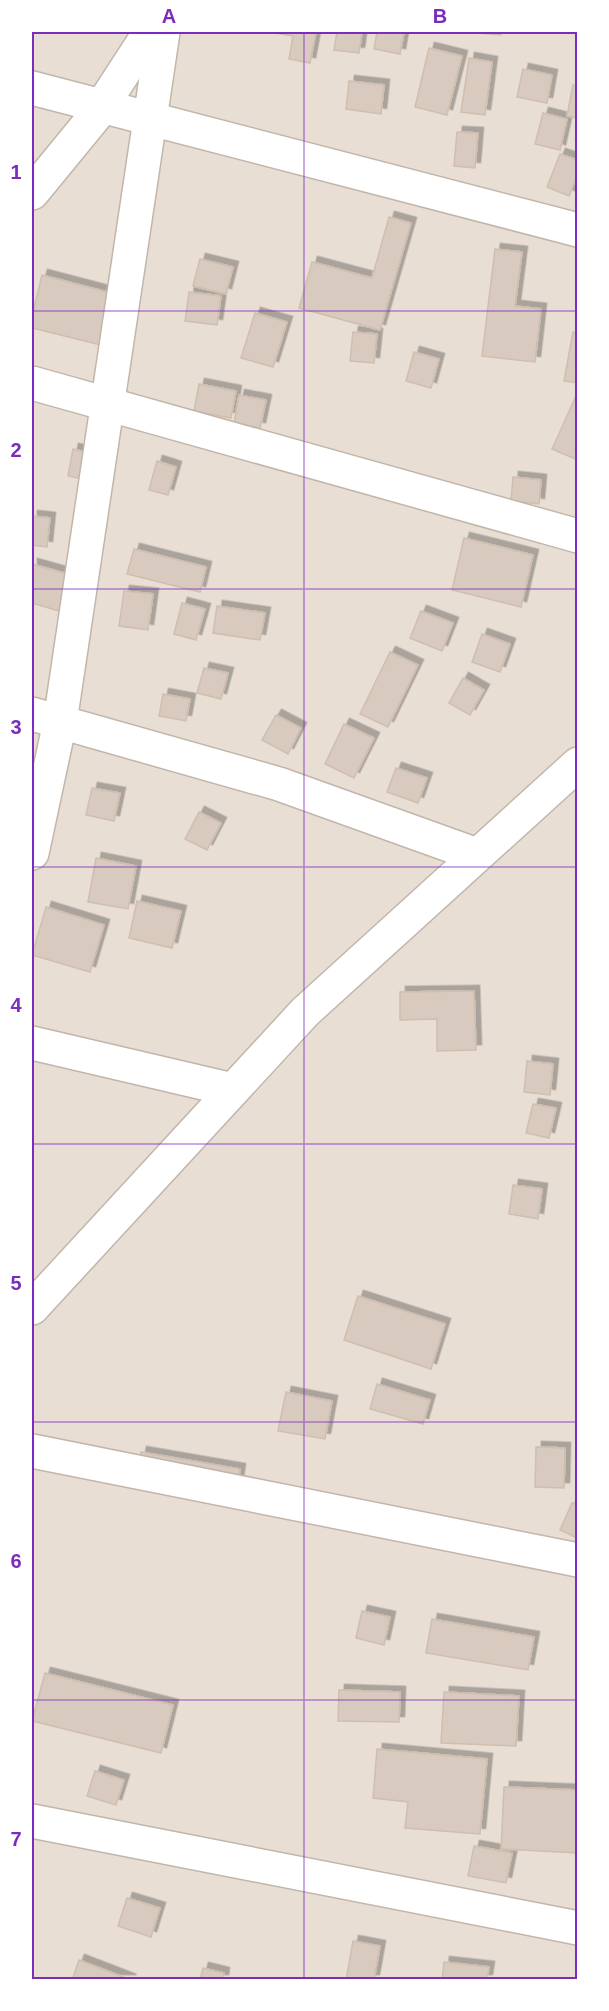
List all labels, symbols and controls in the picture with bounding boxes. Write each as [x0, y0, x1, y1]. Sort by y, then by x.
text: A [162, 5, 176, 27]
text: B [433, 5, 447, 27]
text: 1 [10, 161, 22, 183]
text: 2 [10, 439, 22, 461]
text: 3 [10, 716, 22, 738]
text: 4 [10, 994, 22, 1016]
text: 5 [10, 1272, 22, 1294]
text: 6 [10, 1550, 22, 1572]
text: 7 [10, 1828, 22, 1850]

